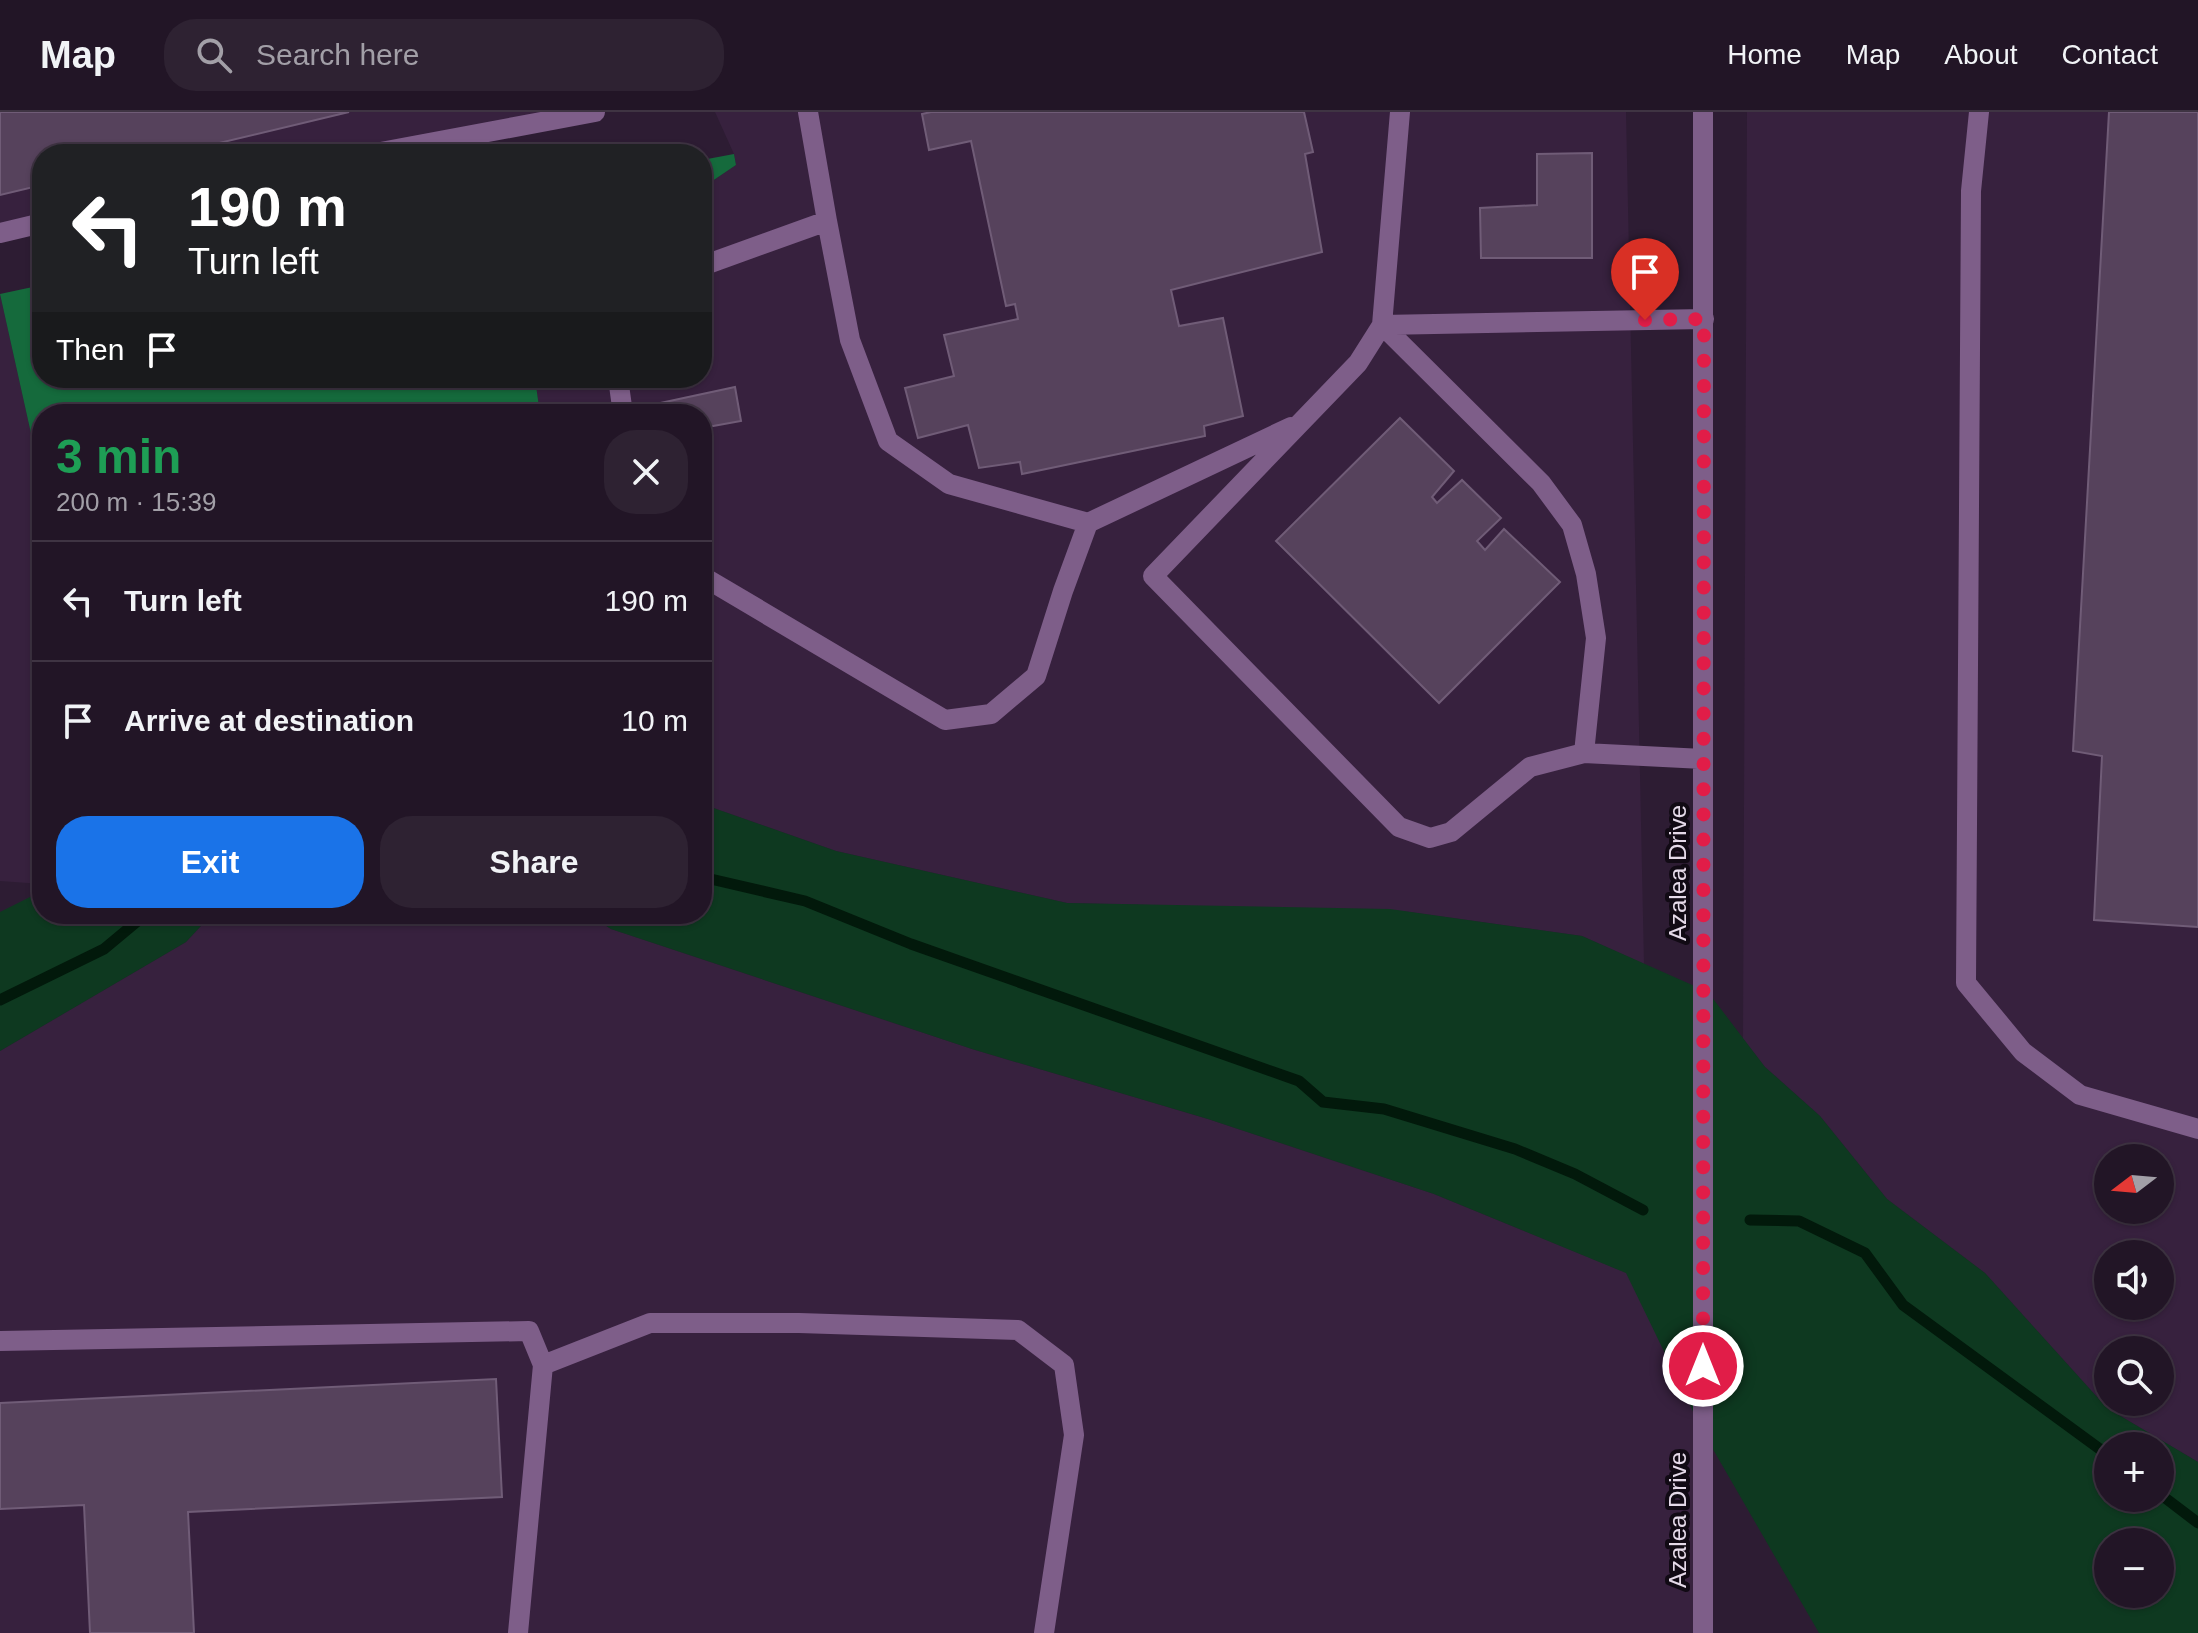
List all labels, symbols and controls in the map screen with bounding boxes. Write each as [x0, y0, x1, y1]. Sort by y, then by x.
search box [164, 19, 724, 91]
icon: search [192, 33, 236, 77]
text: Map [40, 34, 116, 76]
text: Search here [256, 38, 419, 71]
text: Home [1727, 39, 1802, 70]
text: Map [1846, 39, 1900, 70]
text: About [1944, 39, 2018, 70]
text: Contact [2062, 39, 2158, 70]
text: 190 m [188, 175, 347, 238]
icon: left [56, 176, 160, 280]
pin [1611, 238, 1679, 320]
text: Turn left [188, 241, 319, 282]
icon: arrive [1623, 250, 1667, 294]
icon: arrive [140, 328, 184, 372]
text: Then [56, 333, 124, 366]
text: 3 min [56, 430, 181, 483]
button: close [604, 430, 688, 514]
text: 200 m · 15:39 [56, 487, 216, 517]
icon: left [56, 579, 100, 623]
text: Turn left [124, 584, 242, 617]
text: 190 m [605, 584, 688, 617]
icon: arrive [56, 699, 100, 743]
text: Arrive at destination [124, 704, 414, 737]
text: 10 m [621, 704, 688, 737]
street label: Azalea Drive [1664, 805, 1691, 941]
button: Exit [56, 816, 364, 908]
button: Share [380, 816, 688, 908]
north arrow [2094, 1144, 2174, 1224]
map controls [2094, 1144, 2174, 1608]
button: sound [2094, 1240, 2174, 1320]
position arrow [1661, 1324, 1745, 1408]
button: search [2094, 1336, 2174, 1416]
button: + [2094, 1432, 2174, 1512]
street label: Azalea Drive [1664, 1452, 1691, 1588]
button: − [2094, 1528, 2174, 1608]

